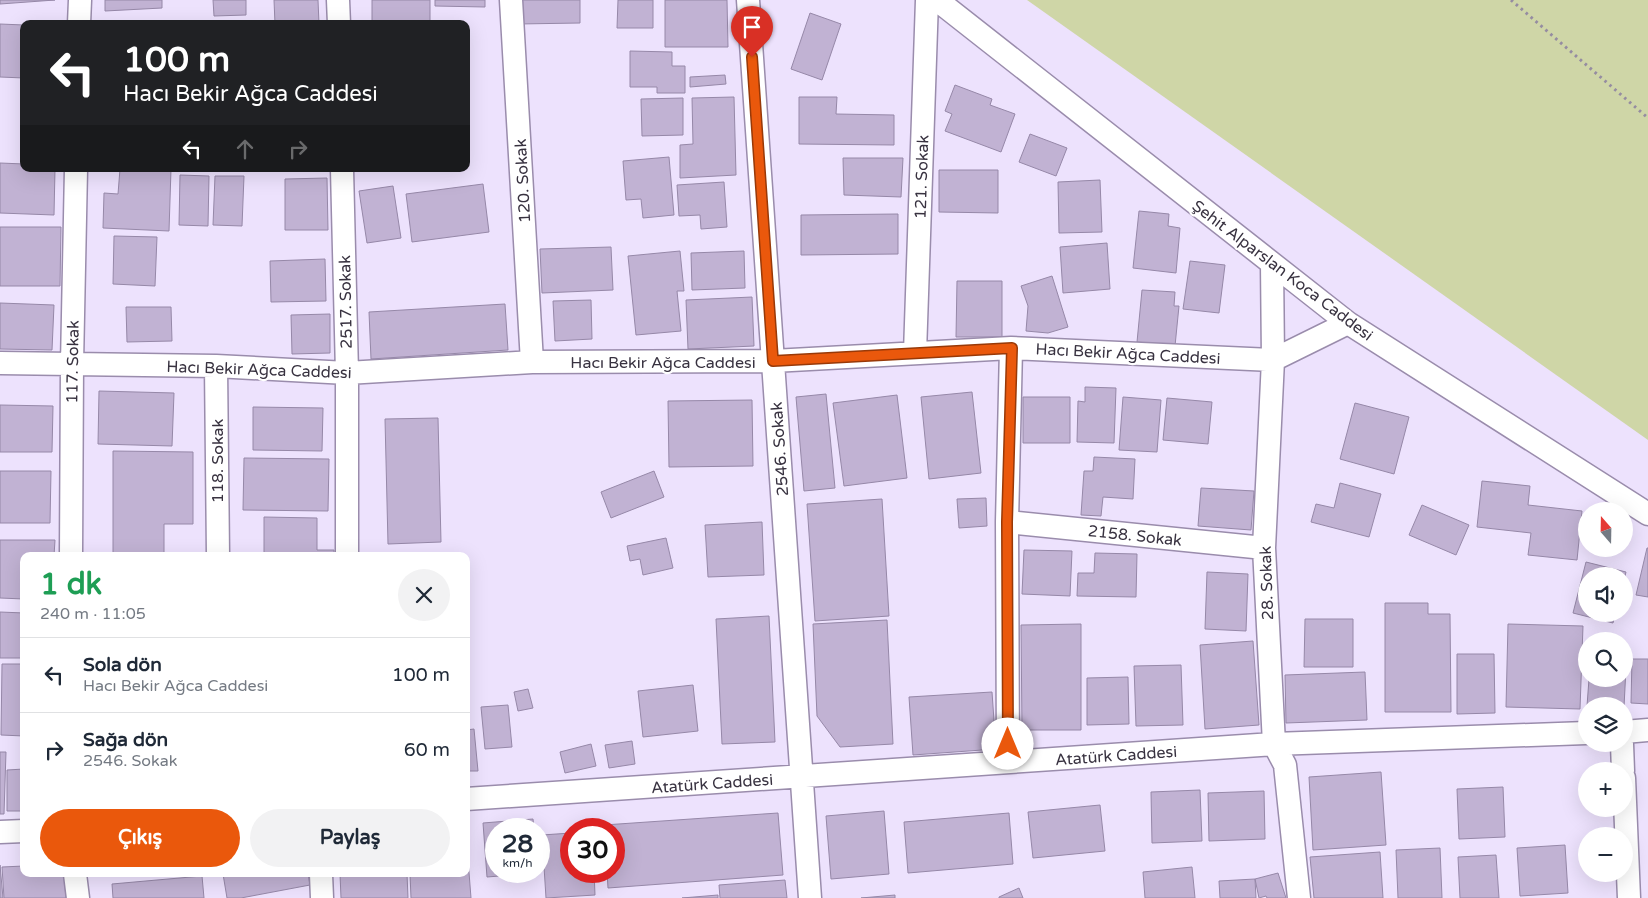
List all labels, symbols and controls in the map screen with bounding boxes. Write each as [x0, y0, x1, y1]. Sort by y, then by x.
pin [731, 6, 773, 57]
icon: arrive [738, 13, 766, 41]
text: 100 m [123, 39, 230, 81]
icon: left [40, 40, 105, 105]
text: Hacı Bekir Ağca Caddesi [123, 81, 378, 107]
street label: 121. Sokak [911, 134, 933, 220]
icon: left [178, 135, 206, 163]
icon: ahead [231, 135, 259, 163]
icon: right [284, 135, 312, 163]
street label: 120. Sokak [511, 138, 535, 224]
street label: Şehit Alparslan Koca Caddesi [1188, 196, 1377, 345]
street label: 2517. Sokak [335, 255, 357, 349]
street label: 117. Sokak [62, 320, 84, 404]
street label: Hacı Bekir Ağca Caddesi [1035, 339, 1221, 369]
street label: Hacı Bekir Ağca Caddesi [570, 353, 756, 373]
street label: Hacı Bekir Ağca Caddesi [166, 357, 352, 383]
street label: 2546. Sokak [767, 401, 793, 497]
street label: 118. Sokak [208, 419, 228, 503]
north arrow [1578, 502, 1632, 558]
map controls [1578, 502, 1633, 882]
street label: 2158. Sokak [1087, 521, 1183, 551]
street label: 28. Sokak [1256, 545, 1278, 620]
text: 1 dk [40, 566, 102, 603]
button: sound [1578, 567, 1633, 622]
button: close [398, 569, 450, 621]
text: 240 m · 11:05 [40, 604, 146, 624]
button: search [1578, 632, 1633, 687]
text: Sola dön [83, 654, 162, 676]
icon: left [40, 661, 68, 689]
text: 100 m [392, 664, 450, 686]
text: Hacı Bekir Ağca Caddesi [83, 676, 268, 696]
button: layers [1578, 697, 1633, 752]
position arrow [981, 717, 1033, 769]
text: Sağa dön [83, 729, 168, 751]
icon: right [40, 736, 68, 764]
text: 60 m [404, 739, 450, 761]
street label: Atatürk Caddesi [1054, 742, 1178, 770]
text: 2546. Sokak [83, 751, 177, 771]
button: + [1578, 762, 1633, 817]
street label: Atatürk Caddesi [650, 770, 774, 798]
button: Çıkış [40, 809, 240, 867]
button: Paylaş [250, 809, 450, 867]
speed limit sign: 30 [560, 818, 625, 883]
button: − [1578, 827, 1633, 882]
text: 28 [502, 829, 533, 859]
text: km/h [502, 856, 533, 870]

